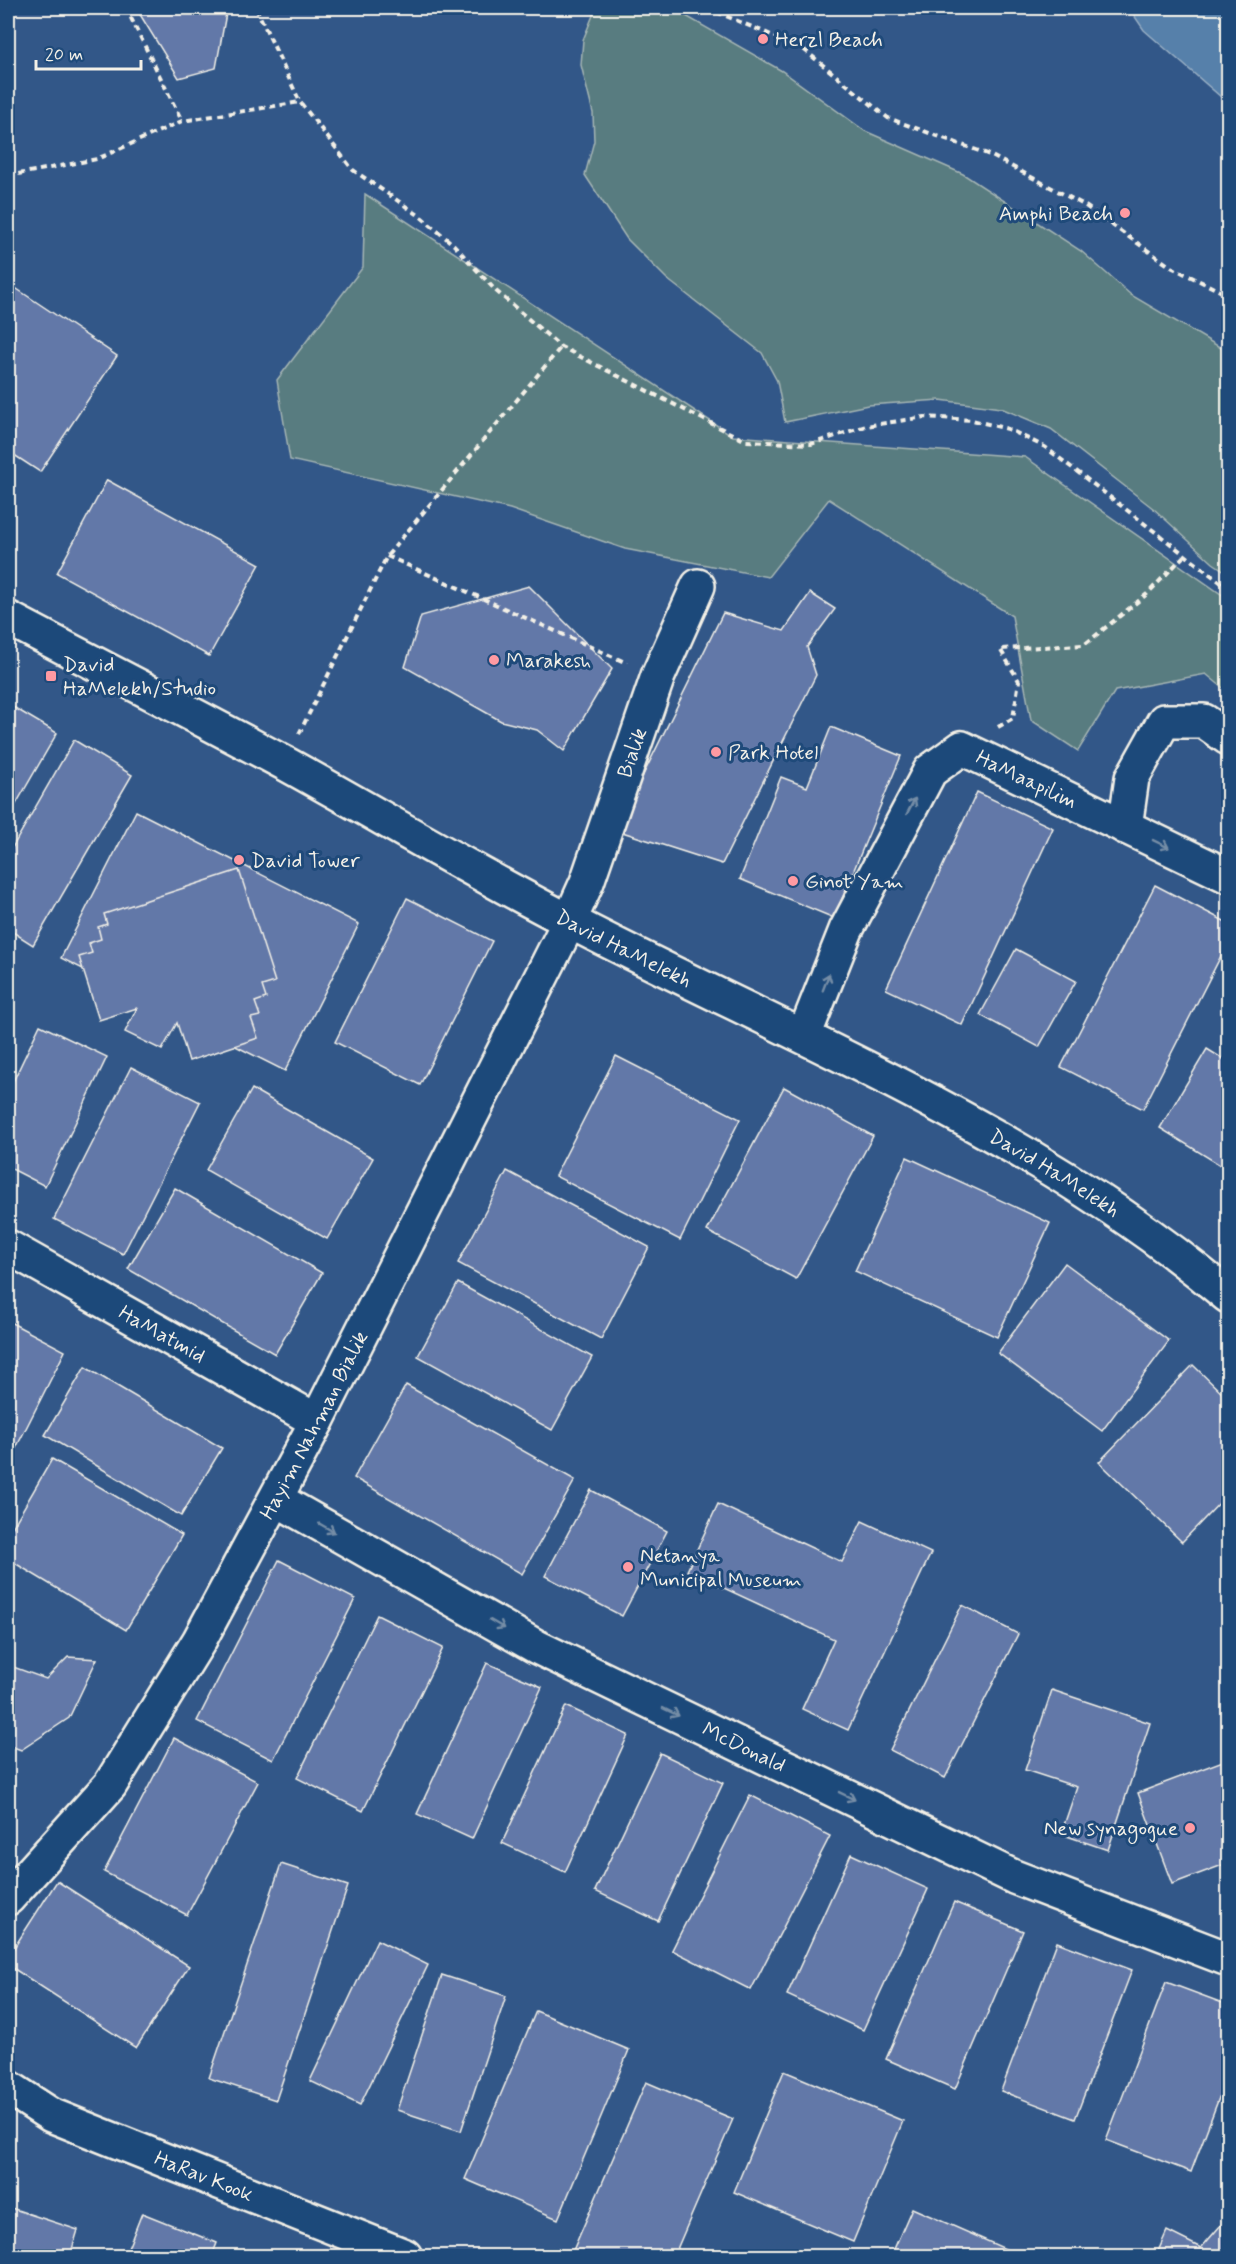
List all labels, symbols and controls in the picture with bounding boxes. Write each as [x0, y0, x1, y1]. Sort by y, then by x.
place label: Herzl Beach [775, 26, 883, 54]
marker: Herzl Beach [756, 32, 770, 46]
scale bar [36, 33, 141, 71]
text: 20 m [45, 43, 83, 67]
place label: Amphi Beach [999, 200, 1113, 228]
marker: Amphi Beach [1118, 206, 1132, 220]
place label: Marakesh [506, 647, 591, 675]
place label: David HaMelekh/Studio [63, 651, 216, 703]
marker: Marakesh [487, 653, 501, 667]
marker: David HaMelekh/Studio [44, 669, 58, 683]
street label: Bialik [611, 724, 654, 782]
place label: Park Hotel [728, 739, 818, 767]
street label: HaMaapilim [971, 744, 1081, 816]
marker: Park Hotel [709, 745, 723, 759]
one-way arrow [906, 798, 918, 816]
one-way arrow [1151, 838, 1169, 850]
place label: David Tower [251, 847, 360, 875]
marker: David Tower [232, 853, 246, 867]
place label: Ginot Yam [805, 868, 904, 896]
marker: Ginot Yam [786, 874, 800, 888]
street label: David HaMelekh [550, 903, 696, 995]
one-way arrow [821, 973, 832, 991]
street label: David HaMelekh [984, 1123, 1125, 1225]
street label: HaMatmid [113, 1299, 210, 1370]
street label: Hayim Nahman Bialik [254, 1326, 375, 1525]
one-way arrow [318, 1522, 335, 1534]
place label: Netanya Municipal Museum [640, 1542, 802, 1594]
marker: Netanya Municipal Museum [621, 1560, 635, 1574]
one-way arrow [488, 1618, 505, 1630]
one-way arrow [661, 1706, 679, 1718]
street label: McDonald [697, 1716, 790, 1780]
one-way arrow [837, 1791, 855, 1803]
place label: New synagogue [1044, 1815, 1178, 1844]
marker: New synagogue [1183, 1821, 1197, 1835]
street label: HaRav Kook [150, 2145, 257, 2209]

